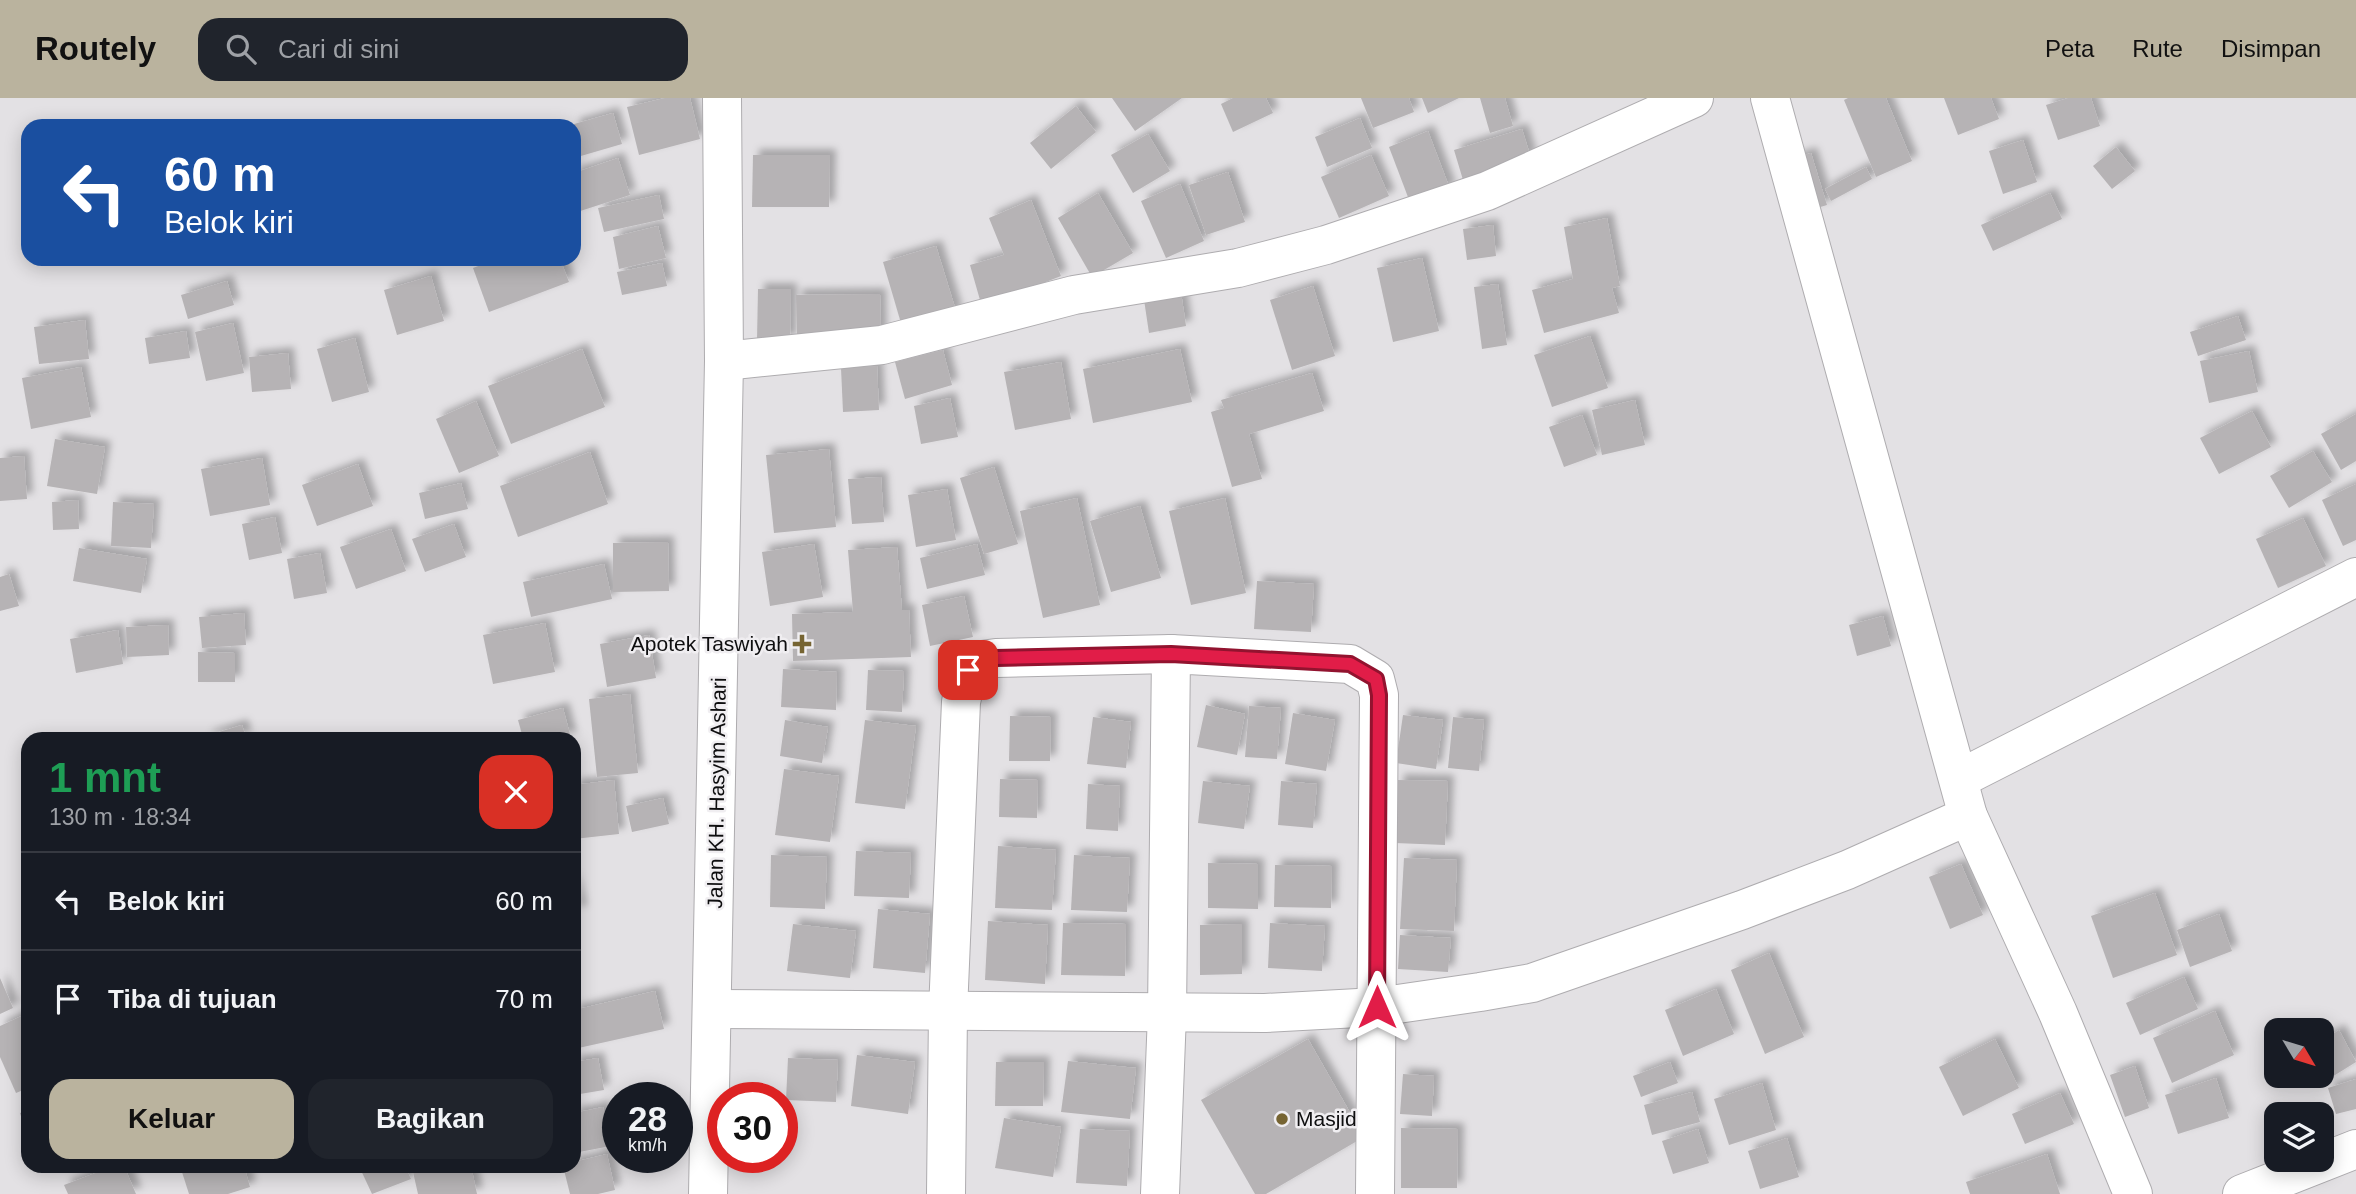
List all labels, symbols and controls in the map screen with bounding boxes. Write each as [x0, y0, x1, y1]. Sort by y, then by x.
search box [198, 18, 688, 81]
text: Routely [35, 30, 156, 67]
icon: search [222, 30, 260, 68]
text: Cari di sini [278, 34, 399, 64]
text: Peta [2045, 35, 2094, 62]
text: Rute [2132, 35, 2183, 62]
text: Disimpan [2221, 35, 2321, 62]
icon: left [49, 147, 140, 238]
text: 60 m [164, 147, 276, 201]
text: Belok kiri [164, 204, 294, 240]
place label: Apotek Taswiyah [631, 632, 788, 655]
marker: Apotek Taswiyah [794, 636, 810, 652]
pin [938, 640, 998, 700]
icon: arrive [949, 651, 987, 689]
street label: Jalan KH. Hasyim Ashari [703, 677, 730, 909]
text: 1 mnt [49, 754, 161, 801]
button: close [479, 755, 553, 829]
text: 130 m · 18:34 [49, 804, 191, 830]
icon: left [49, 882, 87, 920]
text: Belok kiri [108, 886, 225, 916]
text: 60 m [495, 886, 553, 916]
position arrow [1340, 970, 1414, 1044]
icon: arrive [49, 980, 87, 1018]
text: Tiba di tujuan [108, 984, 277, 1014]
text: 70 m [495, 984, 553, 1014]
north arrow [2264, 1018, 2334, 1088]
map controls [2264, 1018, 2334, 1172]
button: Keluar [49, 1079, 294, 1159]
button: Bagikan [308, 1079, 553, 1159]
speed limit sign: 30 [707, 1082, 798, 1173]
text: 28 [628, 1099, 667, 1138]
button: layers [2264, 1102, 2334, 1172]
place label: Masjid [1296, 1107, 1357, 1130]
marker: Masjid [1274, 1111, 1290, 1127]
text: km/h [628, 1135, 667, 1155]

